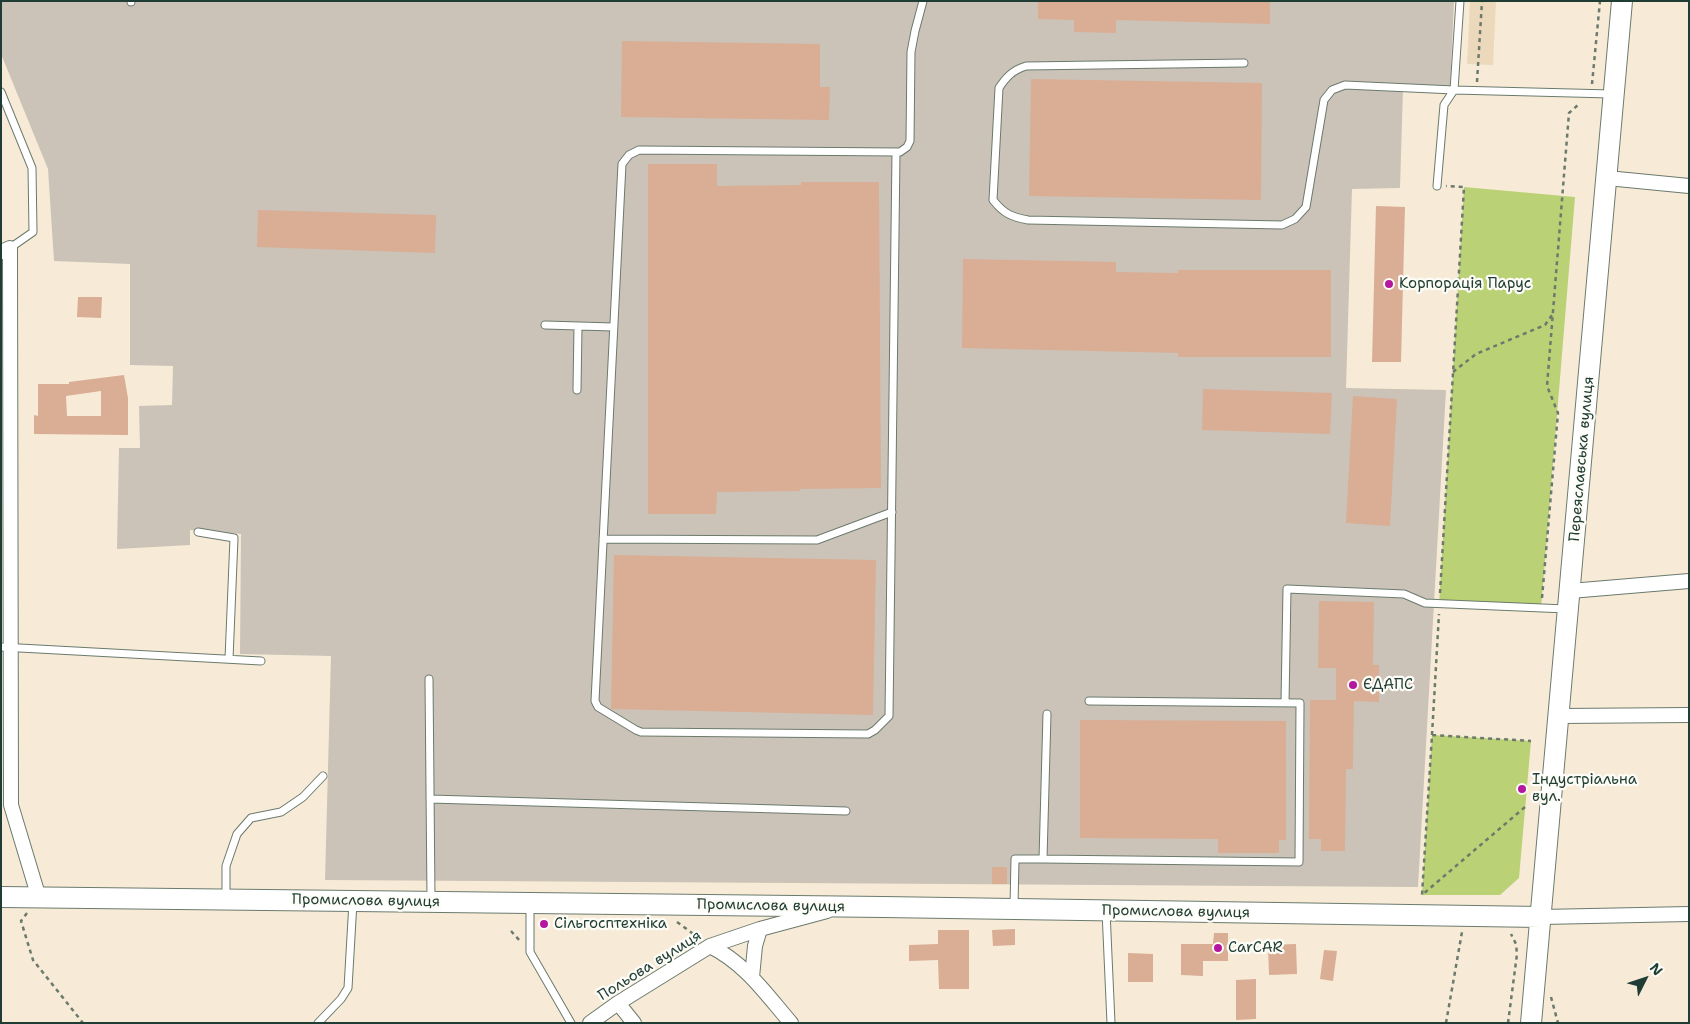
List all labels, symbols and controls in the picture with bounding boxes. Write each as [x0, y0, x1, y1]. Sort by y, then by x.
place label: Корпорація Парус [1399, 275, 1531, 293]
marker: Корпорація Парус [1383, 278, 1395, 290]
street label: Переяславська вулиця [1566, 376, 1598, 542]
place label: ЄДАПС [1363, 676, 1413, 694]
marker: ЄДАПС [1347, 679, 1359, 691]
place label: Індустріальна вул. [1532, 771, 1637, 806]
marker: Індустріальна вул. [1516, 783, 1528, 795]
street label: Промислова вулиця [292, 891, 440, 911]
street label: Промислова вулиця [697, 896, 845, 916]
street label: Промислова вулиця [1102, 902, 1250, 922]
place label: Сільгосптехніка [554, 915, 667, 933]
marker: Сільгосптехніка [538, 918, 550, 930]
street label: Польова вулиця [595, 927, 705, 1005]
place label: CarCAR [1228, 939, 1283, 957]
marker: CarCAR [1212, 942, 1224, 954]
north arrow [1620, 954, 1670, 1004]
text: N [1646, 959, 1667, 979]

